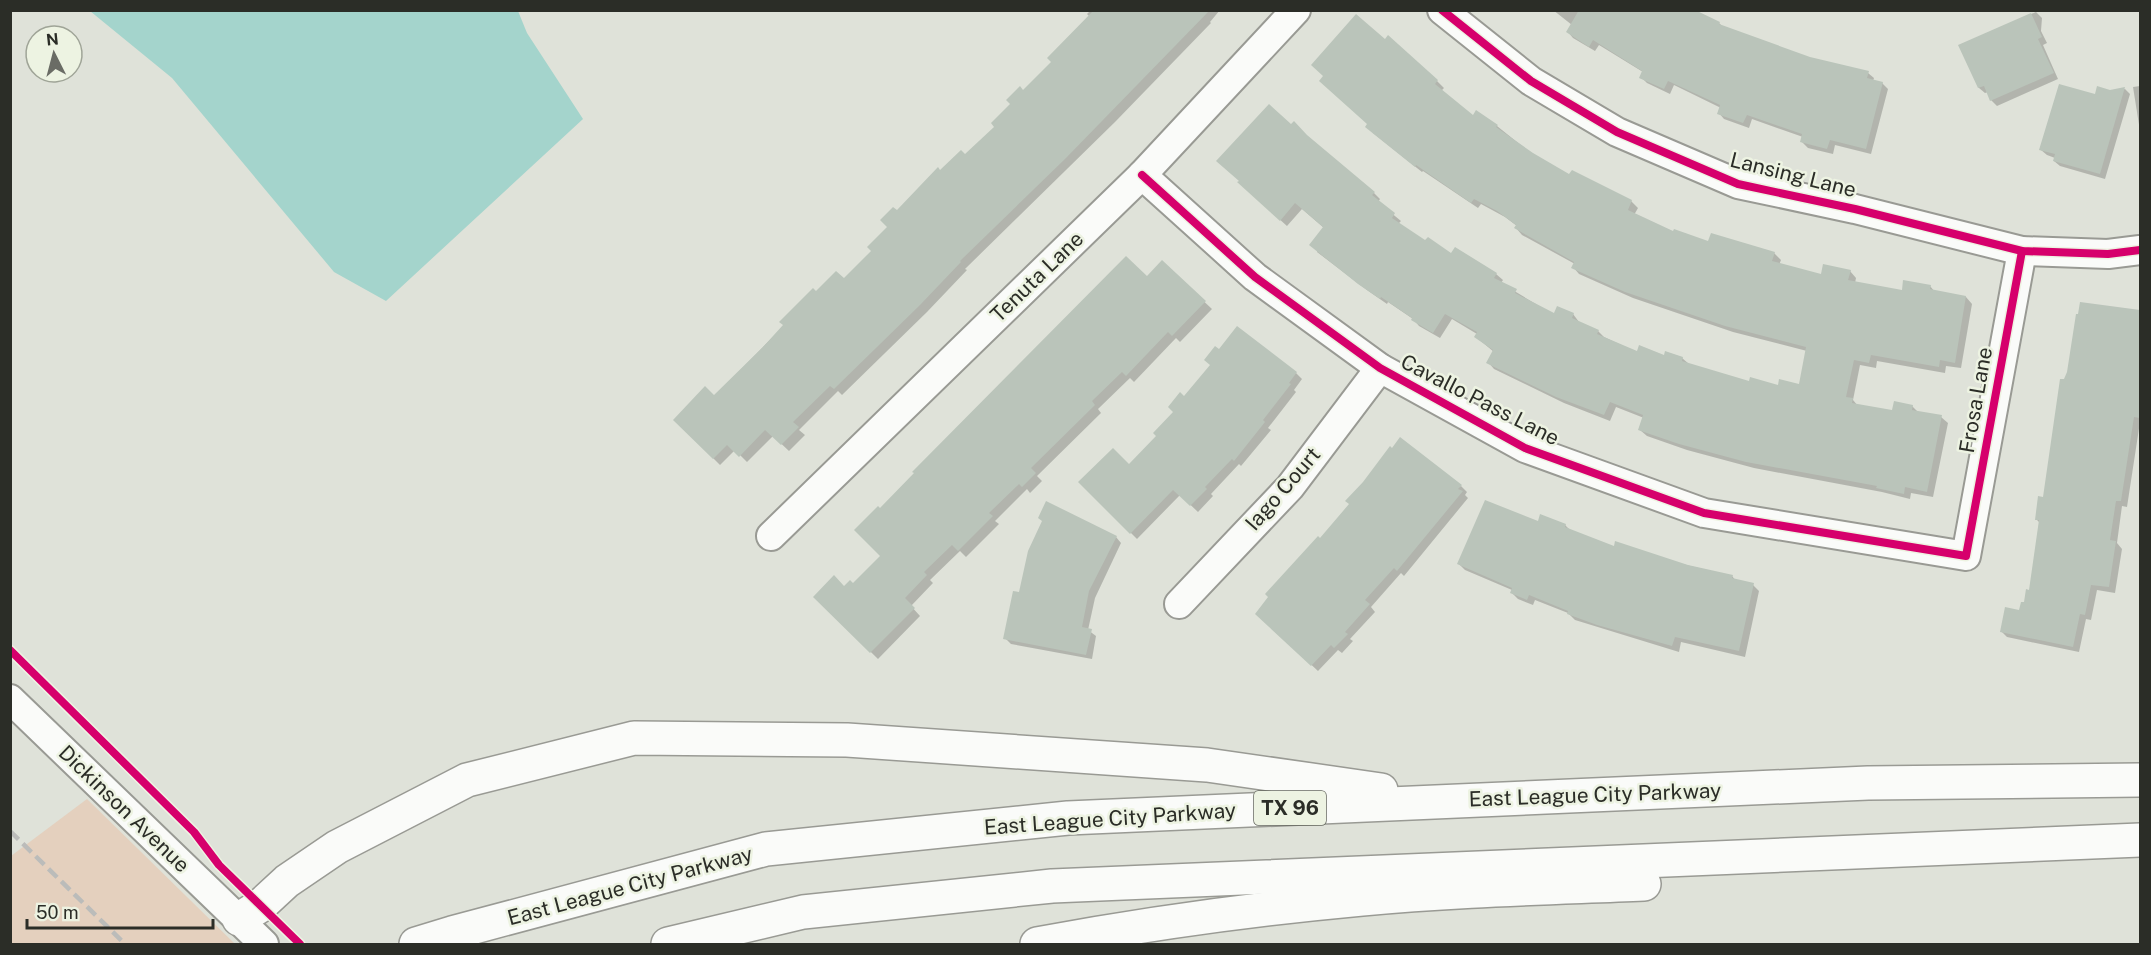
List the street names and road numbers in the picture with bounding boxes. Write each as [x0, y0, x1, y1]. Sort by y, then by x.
street label: Lansing Lane [1727, 147, 1859, 202]
street label: Tenuta Lane [985, 226, 1088, 327]
street label: Frosa Lane [1954, 345, 1997, 455]
street label: Cavallo Pass Lane [1397, 349, 1564, 450]
street label: Iago Court [1240, 442, 1325, 535]
street label: Dickinson Avenue [54, 740, 195, 877]
street label: East League City Parkway [1468, 778, 1722, 811]
road number: TX 96 [1254, 791, 1326, 825]
street label: East League City Parkway [983, 797, 1237, 840]
street label: East League City Parkway [505, 841, 755, 930]

